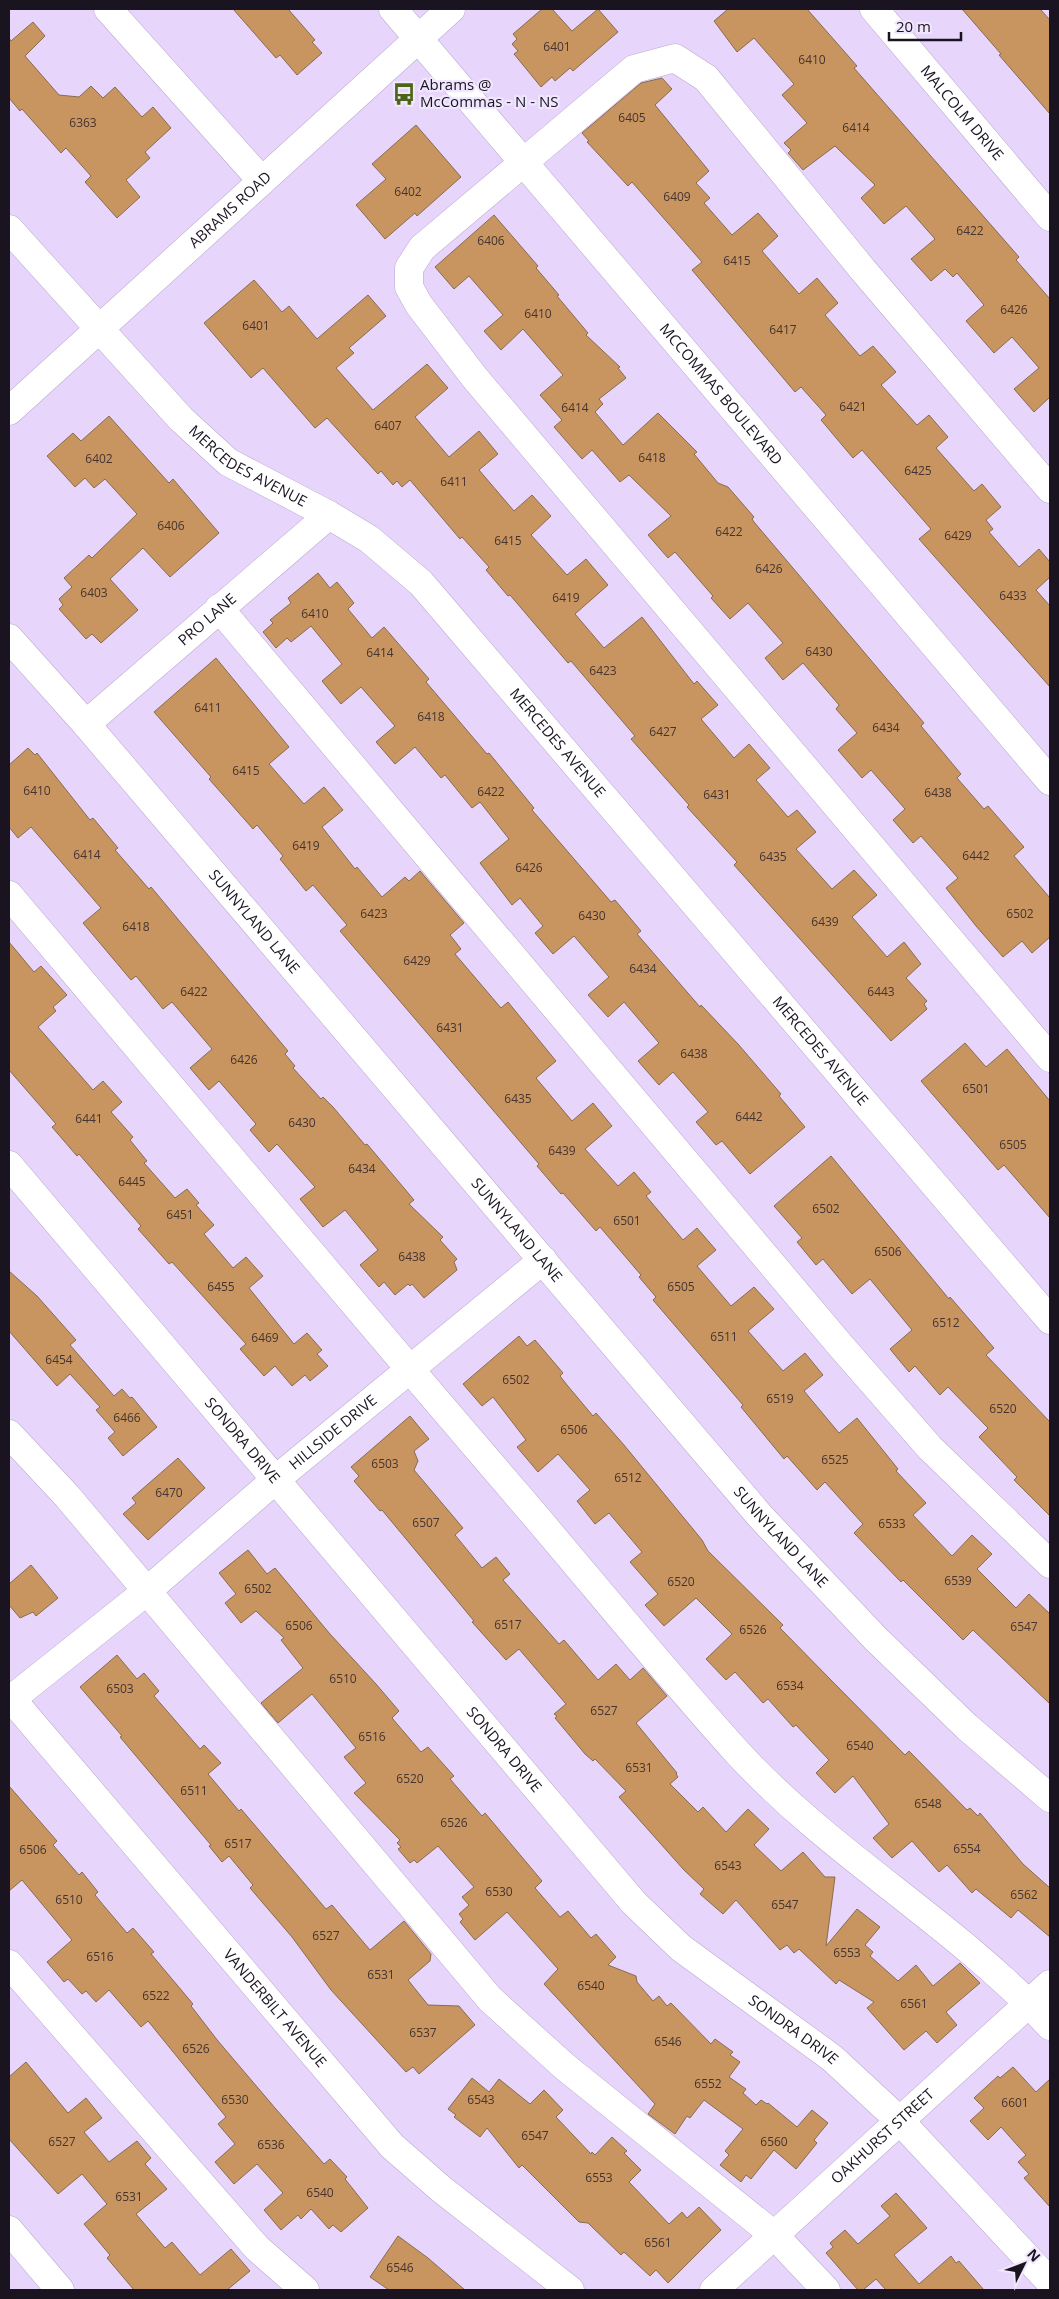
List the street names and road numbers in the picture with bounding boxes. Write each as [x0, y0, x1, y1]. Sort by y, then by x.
street label: MALCOLM DRIVE [917, 60, 1009, 164]
street label: ABRAMS ROAD [184, 166, 275, 252]
street label: MCCOMMAS BOULEVARD [656, 319, 788, 469]
street label: MERCEDES AVENUE [185, 420, 311, 511]
street label: PRO LANE [173, 588, 240, 650]
street label: MERCEDES AVENUE [506, 683, 610, 801]
street label: SUNNYLAND LANE [205, 865, 305, 977]
street label: MERCEDES AVENUE [769, 991, 873, 1109]
street label: SUNNYLAND LANE [468, 1173, 567, 1286]
street label: HILLSIDE DRIVE [284, 1390, 381, 1474]
street label: SONDRA DRIVE [201, 1393, 285, 1487]
street label: SUNNYLAND LANE [730, 1482, 833, 1591]
street label: SONDRA DRIVE [463, 1702, 547, 1796]
street label: VANDERBILT AVENUE [219, 1944, 332, 2071]
street label: SONDRA DRIVE [745, 1990, 843, 2068]
street label: OAKHURST STREET [826, 2083, 938, 2188]

